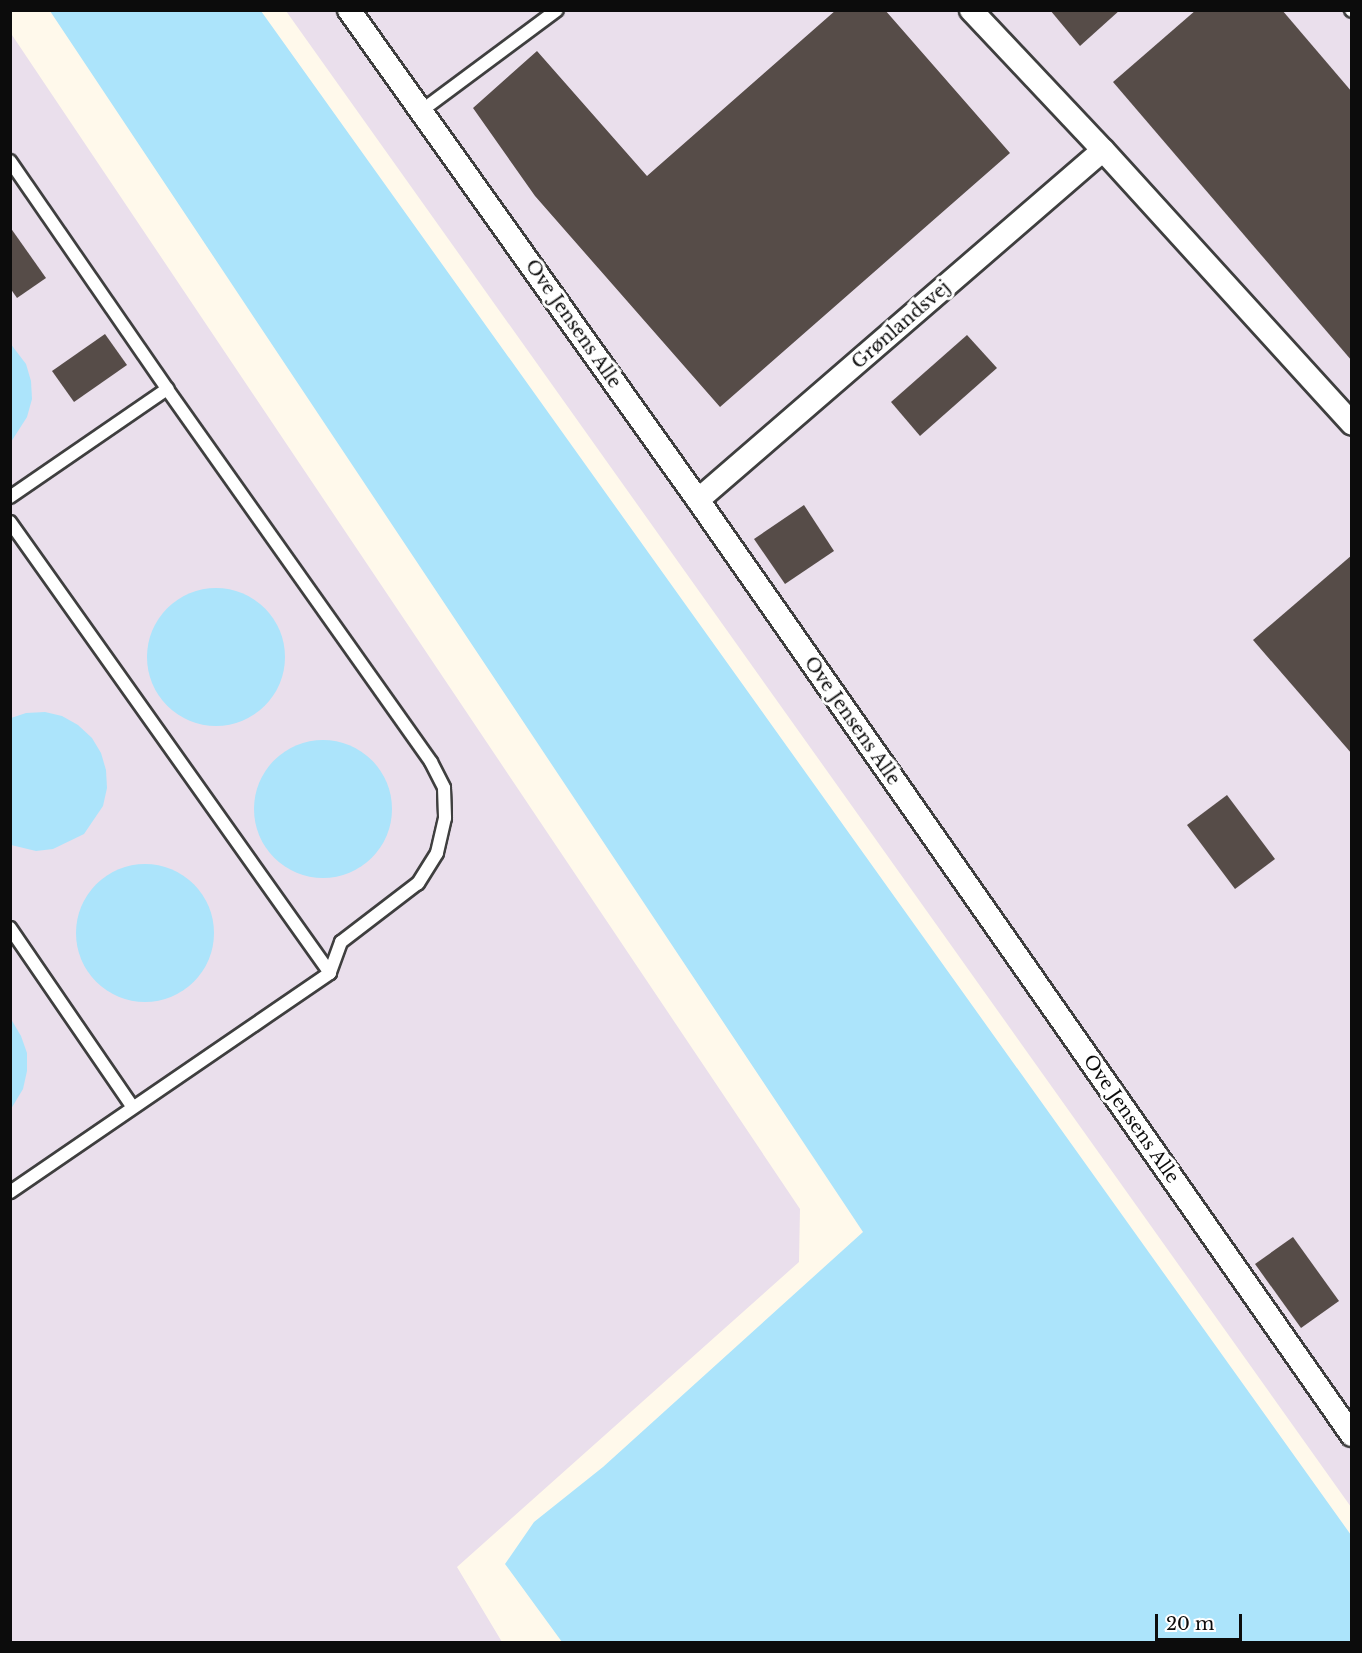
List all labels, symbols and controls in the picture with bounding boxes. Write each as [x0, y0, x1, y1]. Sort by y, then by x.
street label: Ove Jensens Alle [520, 255, 626, 393]
street label: Grønlandsvej [848, 277, 954, 373]
street label: Ove Jensens Alle [799, 652, 905, 790]
street label: Ove Jensens Alle [1078, 1050, 1184, 1188]
scale bar [1158, 1602, 1245, 1640]
text: 20 m [1166, 1613, 1214, 1635]

